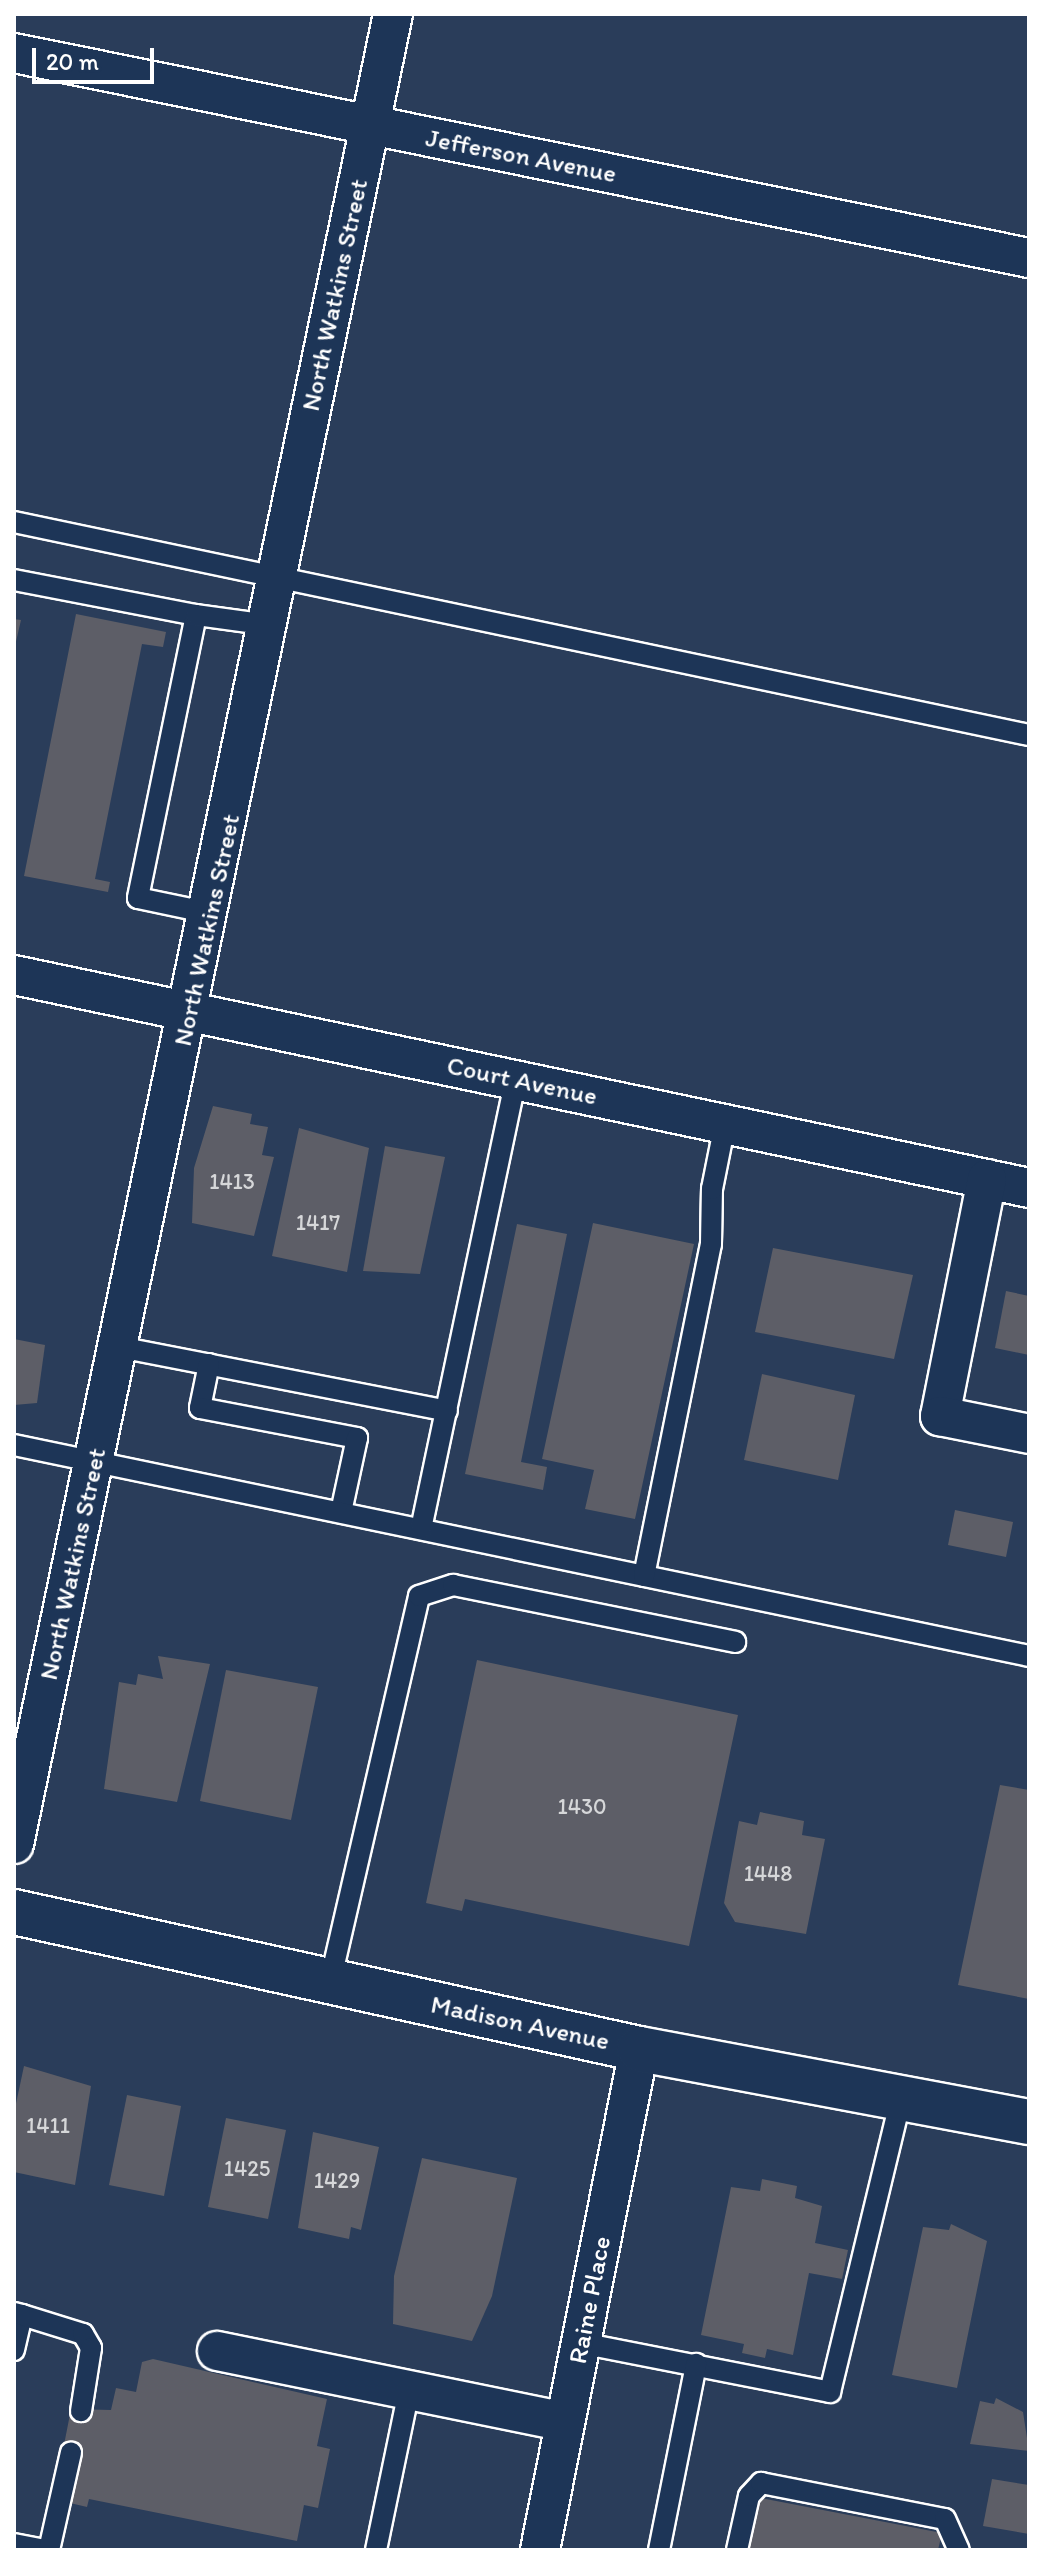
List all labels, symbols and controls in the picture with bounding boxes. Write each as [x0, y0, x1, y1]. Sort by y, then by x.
scale bar [36, 32, 158, 82]
text: 20 m [46, 47, 99, 76]
street label: Jefferson Avenue [423, 122, 619, 190]
street label: North Watkins Street [295, 176, 375, 414]
street label: North Watkins Street [167, 811, 247, 1049]
street label: Court Avenue [445, 1050, 599, 1112]
house number: 1413 [209, 1169, 255, 1195]
house number: 1417 [296, 1210, 340, 1236]
street label: North Watkins Street [33, 1445, 113, 1683]
house number: 1430 [558, 1794, 606, 1820]
house number: 1448 [744, 1861, 792, 1887]
street label: Madison Avenue [428, 1989, 612, 2057]
house number: 1411 [26, 2113, 70, 2139]
house number: 1425 [224, 2156, 270, 2182]
house number: 1429 [314, 2168, 360, 2194]
street label: Raine Place [562, 2234, 618, 2366]

